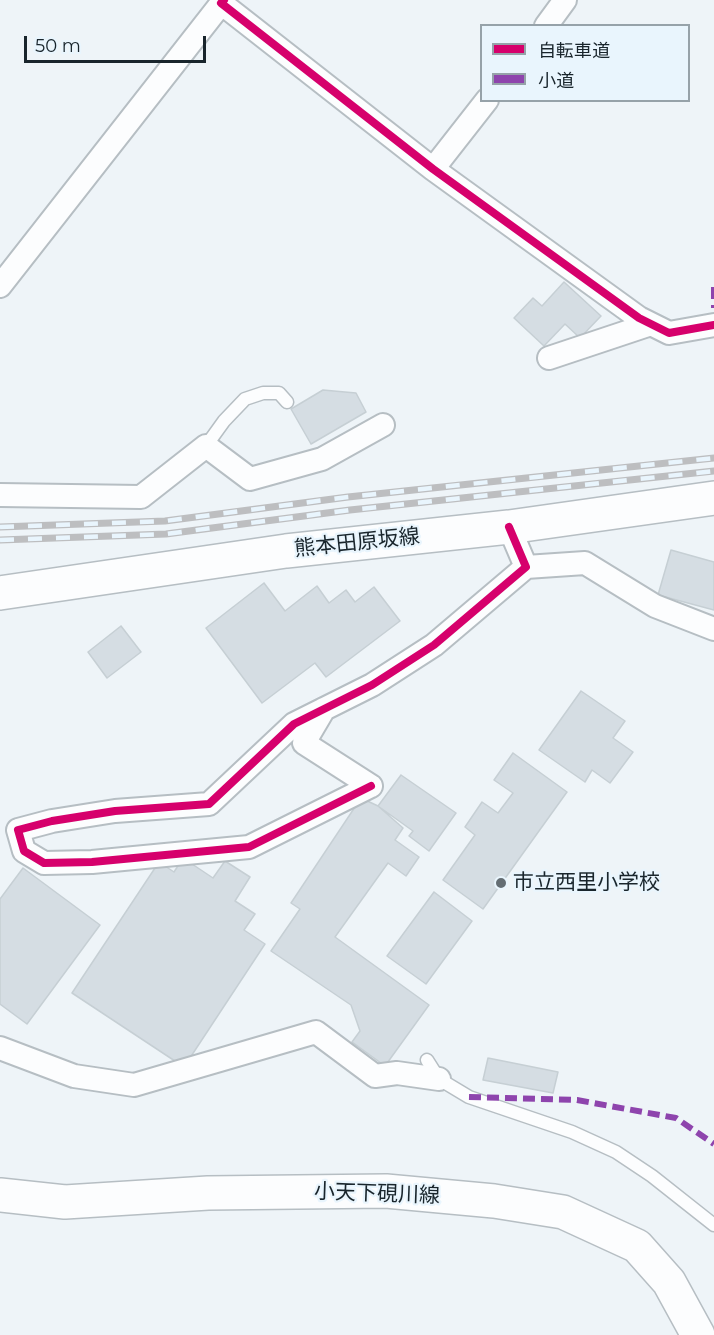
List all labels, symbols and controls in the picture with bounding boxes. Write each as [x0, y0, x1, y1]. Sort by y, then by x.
scale bar [27, 24, 208, 62]
legend [480, 24, 690, 102]
text: 50 m [35, 35, 81, 57]
text: 自転車道 [538, 40, 610, 62]
text: 小道 [538, 70, 574, 92]
street label: 熊本田原坂線 [293, 524, 421, 562]
place label: 市立西里小学校 [513, 870, 660, 896]
marker: 市立西里小学校 [494, 876, 508, 890]
street label: 小天下硯川線 [314, 1179, 440, 1209]

